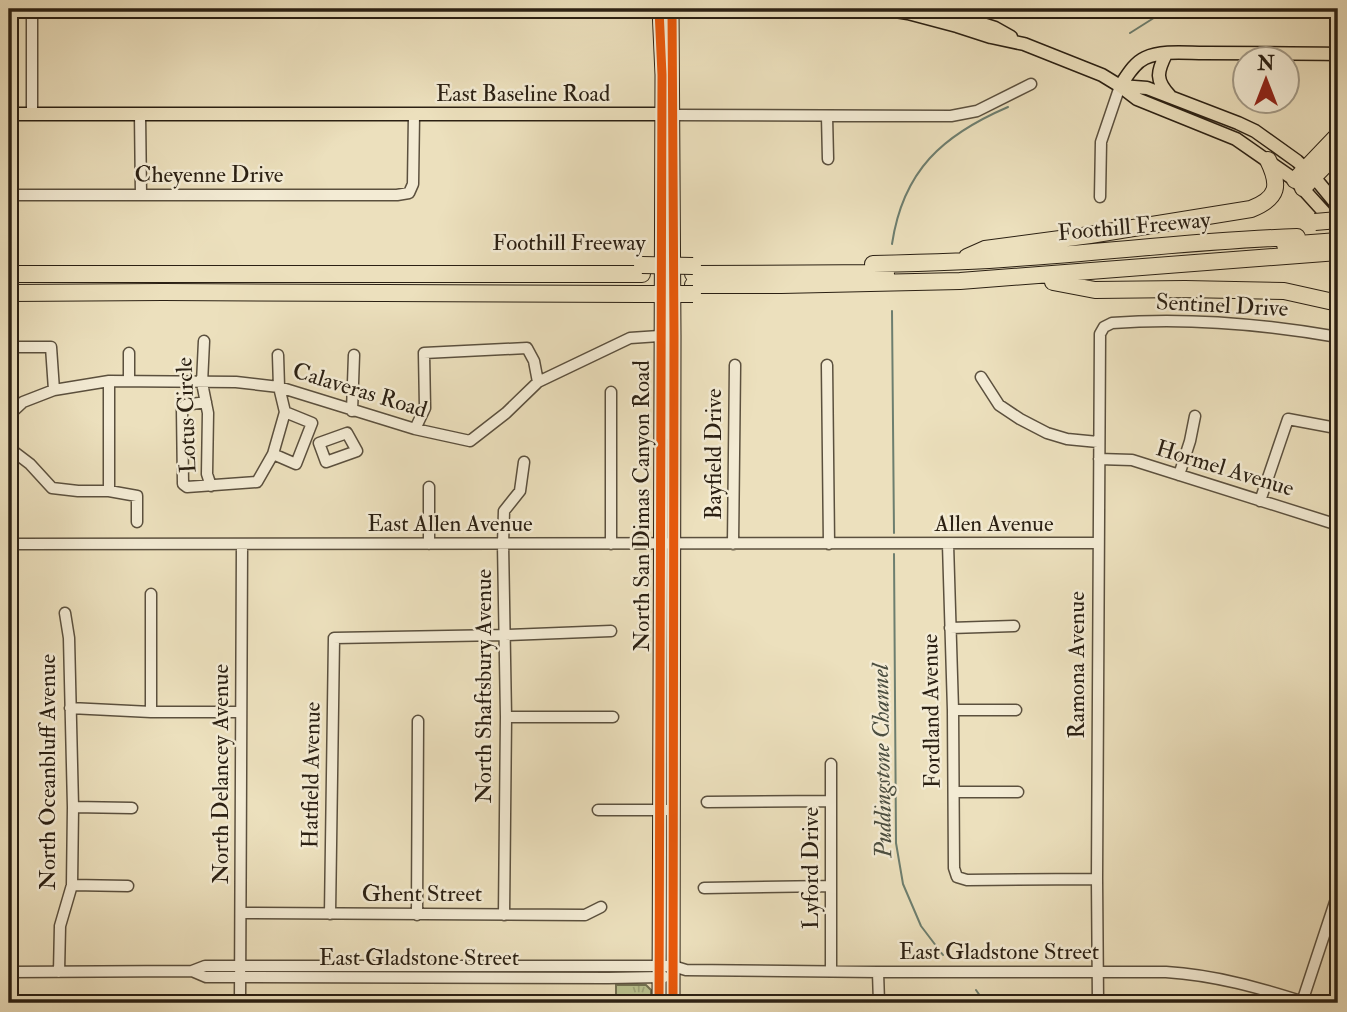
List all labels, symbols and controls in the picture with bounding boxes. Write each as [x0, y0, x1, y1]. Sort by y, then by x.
north arrow [1232, 46, 1302, 116]
text: N [1256, 52, 1275, 76]
street label: East Baseline Road [436, 79, 610, 108]
street label: Cheyenne Drive [135, 160, 284, 189]
street label: Foothill Freeway [1056, 205, 1213, 247]
street label: Foothill Freeway [492, 228, 647, 257]
street label: Sentinel Drive [1155, 287, 1289, 323]
street label: Lotus Circle [169, 356, 203, 473]
street label: Calaveras Road [289, 356, 431, 424]
street label: North San Dimas Canyon Road [627, 360, 656, 652]
street label: Bayfield Drive [699, 388, 728, 520]
street label: Hormel Avenue [1152, 433, 1298, 503]
street label: East Allen Avenue [367, 509, 533, 538]
street label: Allen Avenue [933, 509, 1054, 538]
street label: North Shaftsbury Avenue [469, 568, 498, 803]
street label: Ramona Avenue [1062, 591, 1091, 739]
street label: Fordland Avenue [915, 633, 947, 789]
street label: North Oceanbluff Avenue [33, 653, 62, 890]
water label: Puddingstone Channel [865, 661, 899, 859]
street label: North Delancey Avenue [206, 664, 235, 884]
street label: Hatfield Avenue [295, 701, 327, 849]
street label: Lyford Drive [796, 806, 825, 929]
street label: Ghent Street [362, 879, 482, 908]
street label: East Gladstone Street [899, 937, 1099, 966]
street label: East Gladstone Street [319, 943, 519, 972]

